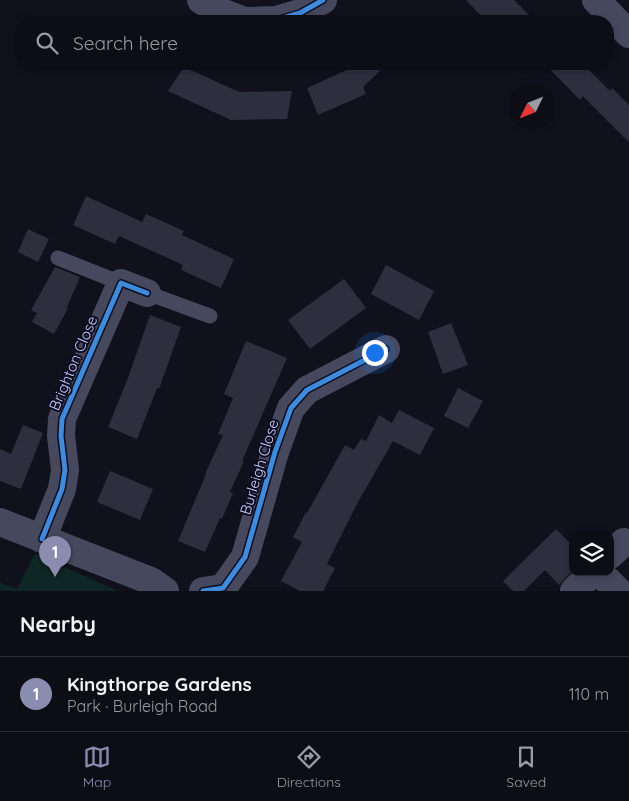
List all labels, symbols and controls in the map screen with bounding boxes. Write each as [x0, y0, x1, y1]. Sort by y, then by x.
search box [15, 15, 614, 70]
icon: search [33, 29, 61, 57]
text: Search here [73, 31, 178, 55]
north arrow [509, 85, 554, 130]
street label: Brighton Close [44, 313, 102, 413]
your location [362, 340, 388, 366]
street label: Burleigh Close [235, 417, 283, 517]
map controls [569, 531, 614, 576]
button: layers [569, 531, 614, 576]
pin: 1 [39, 536, 71, 577]
text: Nearby [20, 611, 96, 637]
text: Kingthorpe Gardens [67, 672, 252, 696]
text: 1 [33, 684, 39, 704]
text: 110 m [569, 684, 609, 704]
text: Park · Burleigh Road [67, 696, 218, 716]
tab: Map [83, 743, 111, 791]
tab: Directions [277, 743, 341, 791]
tab: Saved [506, 743, 546, 791]

